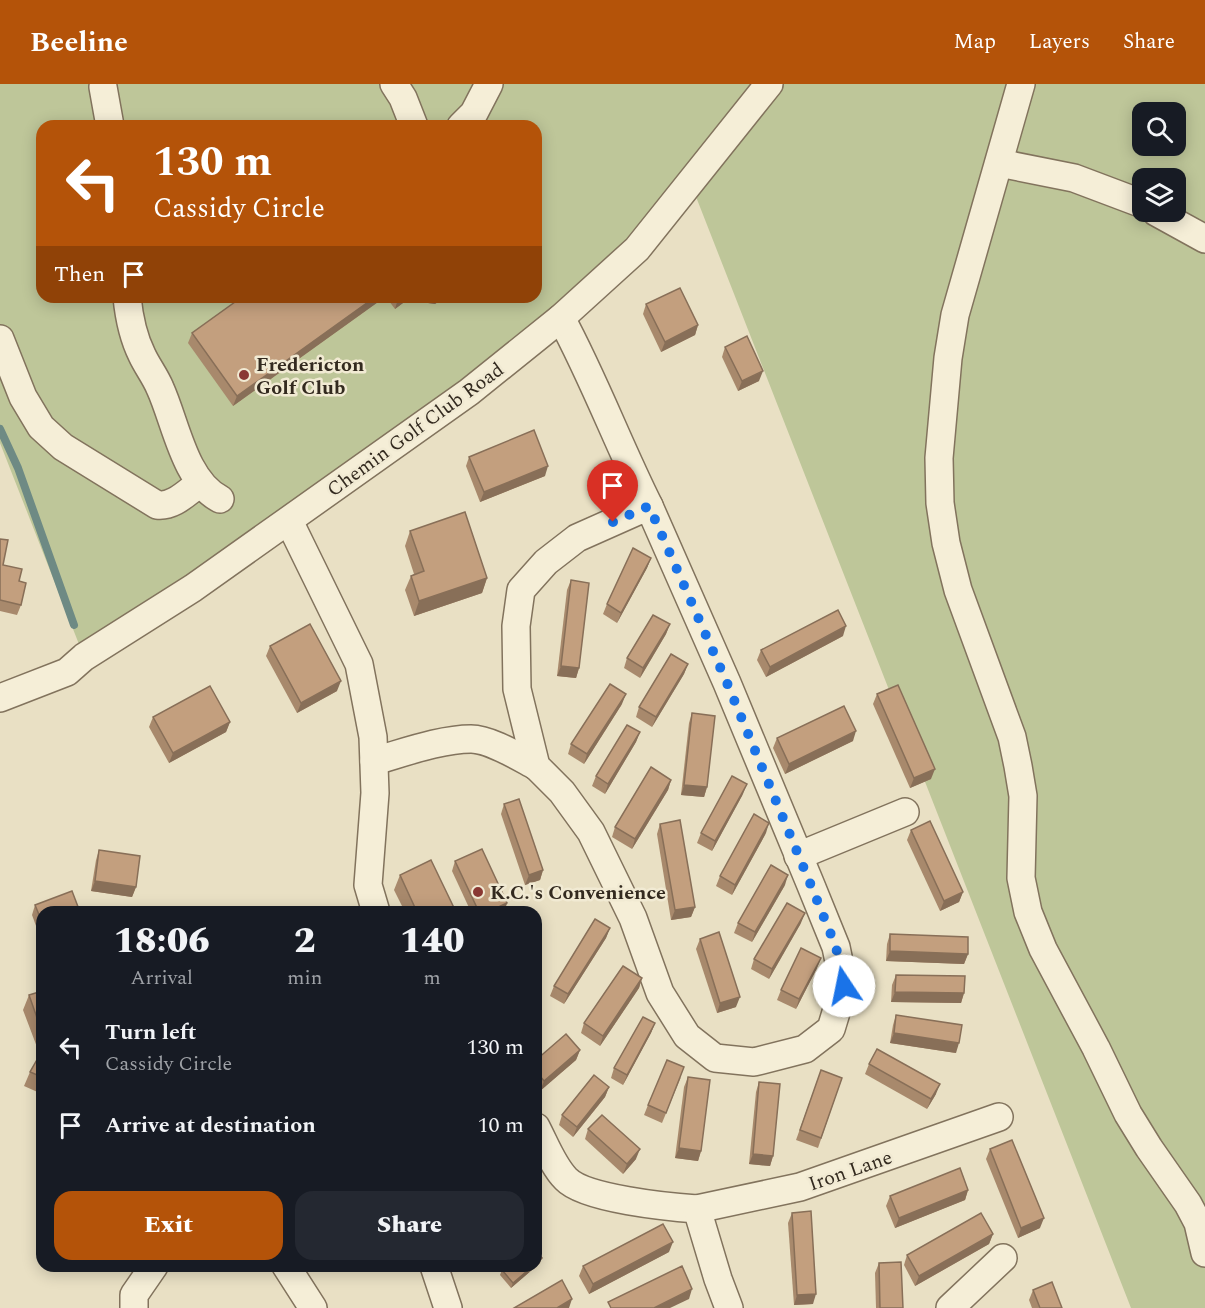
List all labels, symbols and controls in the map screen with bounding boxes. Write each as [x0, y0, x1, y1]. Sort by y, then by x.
text: Beeline [30, 21, 128, 64]
text: Map [954, 26, 996, 58]
text: Layers [1029, 26, 1090, 58]
text: Share [1123, 26, 1175, 58]
map controls [1132, 102, 1186, 222]
button: search [1132, 102, 1186, 156]
text: 130 m [153, 131, 272, 194]
icon: left [54, 144, 132, 222]
button: layers [1132, 168, 1186, 222]
text: Cassidy Circle [153, 188, 325, 230]
text: Then [54, 258, 105, 291]
icon: arrive [117, 258, 150, 291]
place label: Fredericton Golf Club [256, 350, 364, 403]
street label: Chemin Golf Club Road [321, 355, 510, 504]
marker: Fredericton Golf Club [237, 368, 251, 382]
pin [587, 460, 638, 522]
icon: arrive [596, 469, 629, 502]
place label: K.C.'s Convenience [490, 878, 666, 908]
marker: K.C.'s Convenience [471, 885, 485, 899]
text: 18:06 [113, 914, 210, 969]
text: 2 [294, 914, 316, 969]
text: 140 [400, 914, 465, 969]
position arrow [812, 954, 876, 1018]
text: Arrival [131, 963, 193, 993]
text: min [287, 963, 322, 993]
text: m [424, 963, 441, 993]
text: Turn left [105, 1016, 197, 1049]
icon: left [54, 1031, 87, 1064]
text: 130 m [467, 1031, 524, 1064]
text: Cassidy Circle [105, 1049, 232, 1079]
icon: arrive [54, 1109, 87, 1142]
text: Arrive at destination [105, 1109, 316, 1142]
text: 10 m [478, 1109, 524, 1142]
street label: Iron Lane [804, 1143, 896, 1199]
button: Exit [54, 1191, 283, 1260]
button: Share [295, 1191, 524, 1260]

